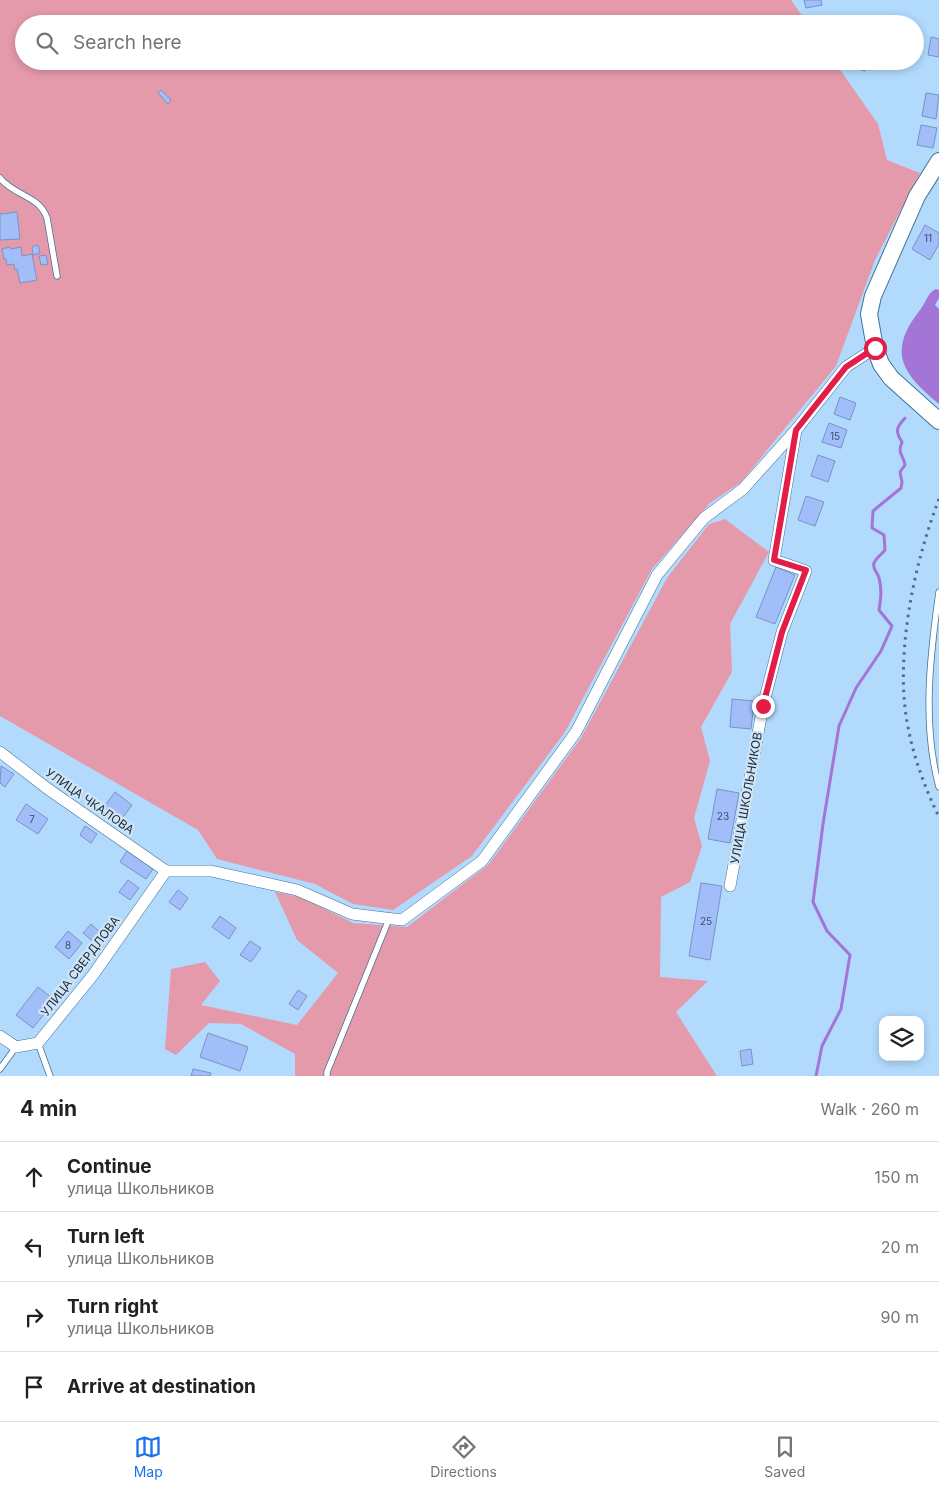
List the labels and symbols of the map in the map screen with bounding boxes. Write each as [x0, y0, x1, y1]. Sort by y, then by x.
house number: 11 [924, 232, 932, 244]
route start [864, 337, 887, 360]
house number: 15 [830, 430, 840, 442]
route end [752, 695, 775, 718]
street label: УЛИЦА ШКОЛЬНИКОВ [727, 731, 765, 865]
street label: УЛИЦА ЧКАЛОВА [43, 765, 137, 837]
house number: 23 [717, 810, 729, 822]
house number: 7 [29, 813, 35, 825]
street label: УЛИЦА СВЕРДЛОВА [37, 913, 123, 1019]
house number: 25 [700, 915, 712, 927]
house number: 8 [65, 939, 71, 951]

